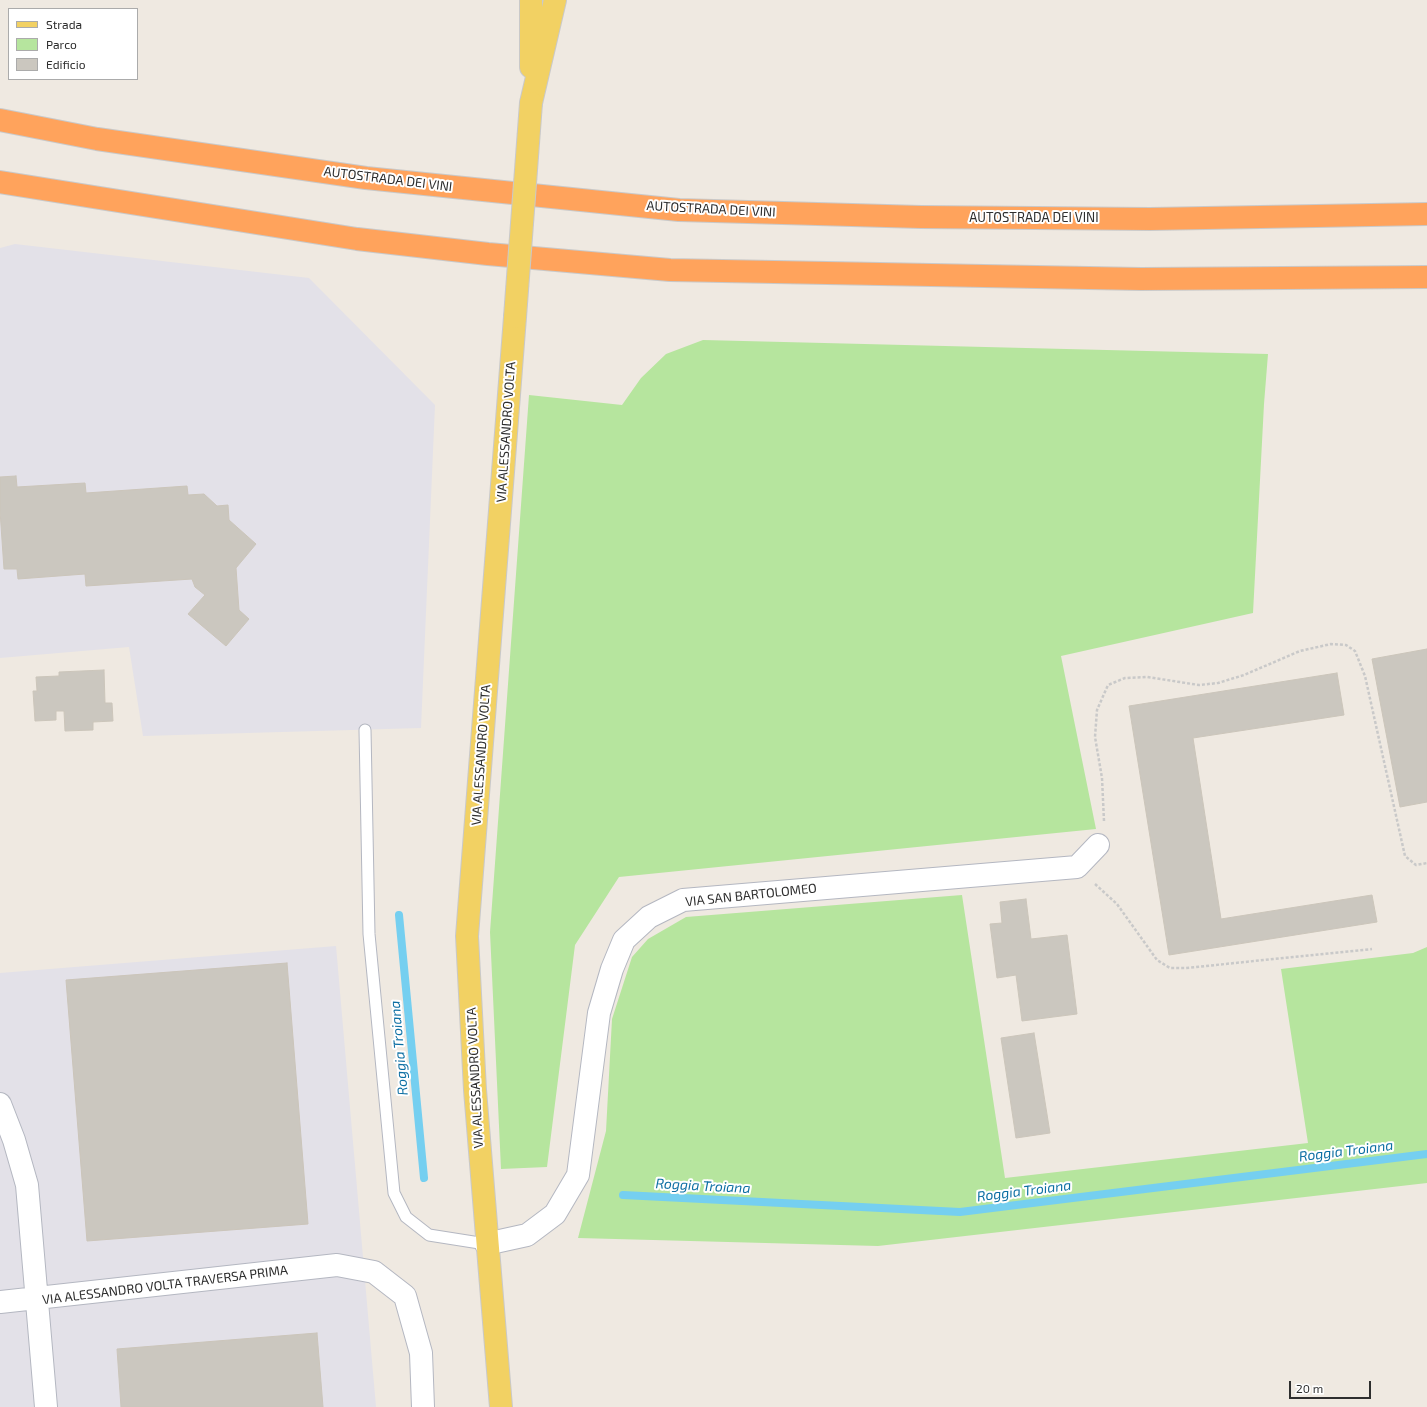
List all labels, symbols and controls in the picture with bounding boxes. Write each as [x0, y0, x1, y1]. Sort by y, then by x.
legend [8, 8, 138, 80]
text: Strada [46, 17, 82, 31]
text: Parco [46, 37, 77, 51]
text: Edificio [46, 57, 86, 71]
street label: AUTOSTRADA DEI VINI [323, 163, 453, 195]
street label: AUTOSTRADA DEI VINI [646, 198, 776, 220]
street label: AUTOSTRADA DEI VINI [969, 210, 1099, 226]
street label: VIA ALESSANDRO VOLTA [493, 361, 519, 503]
street label: VIA ALESSANDRO VOLTA [468, 684, 494, 826]
street label: VIA SAN BARTOLOMEO [684, 880, 818, 910]
water label: Roggia Troiana [386, 1000, 412, 1096]
street label: VIA ALESSANDRO VOLTA [464, 1007, 486, 1149]
water label: Roggia Troiana [1298, 1137, 1394, 1165]
water label: Roggia Troiana [655, 1175, 751, 1197]
water label: Roggia Troiana [976, 1177, 1072, 1205]
street label: VIA ALESSANDRO VOLTA TRAVERSA PRIMA [41, 1262, 289, 1308]
scale bar [1291, 1373, 1373, 1399]
text: 20 m [1296, 1381, 1323, 1395]

